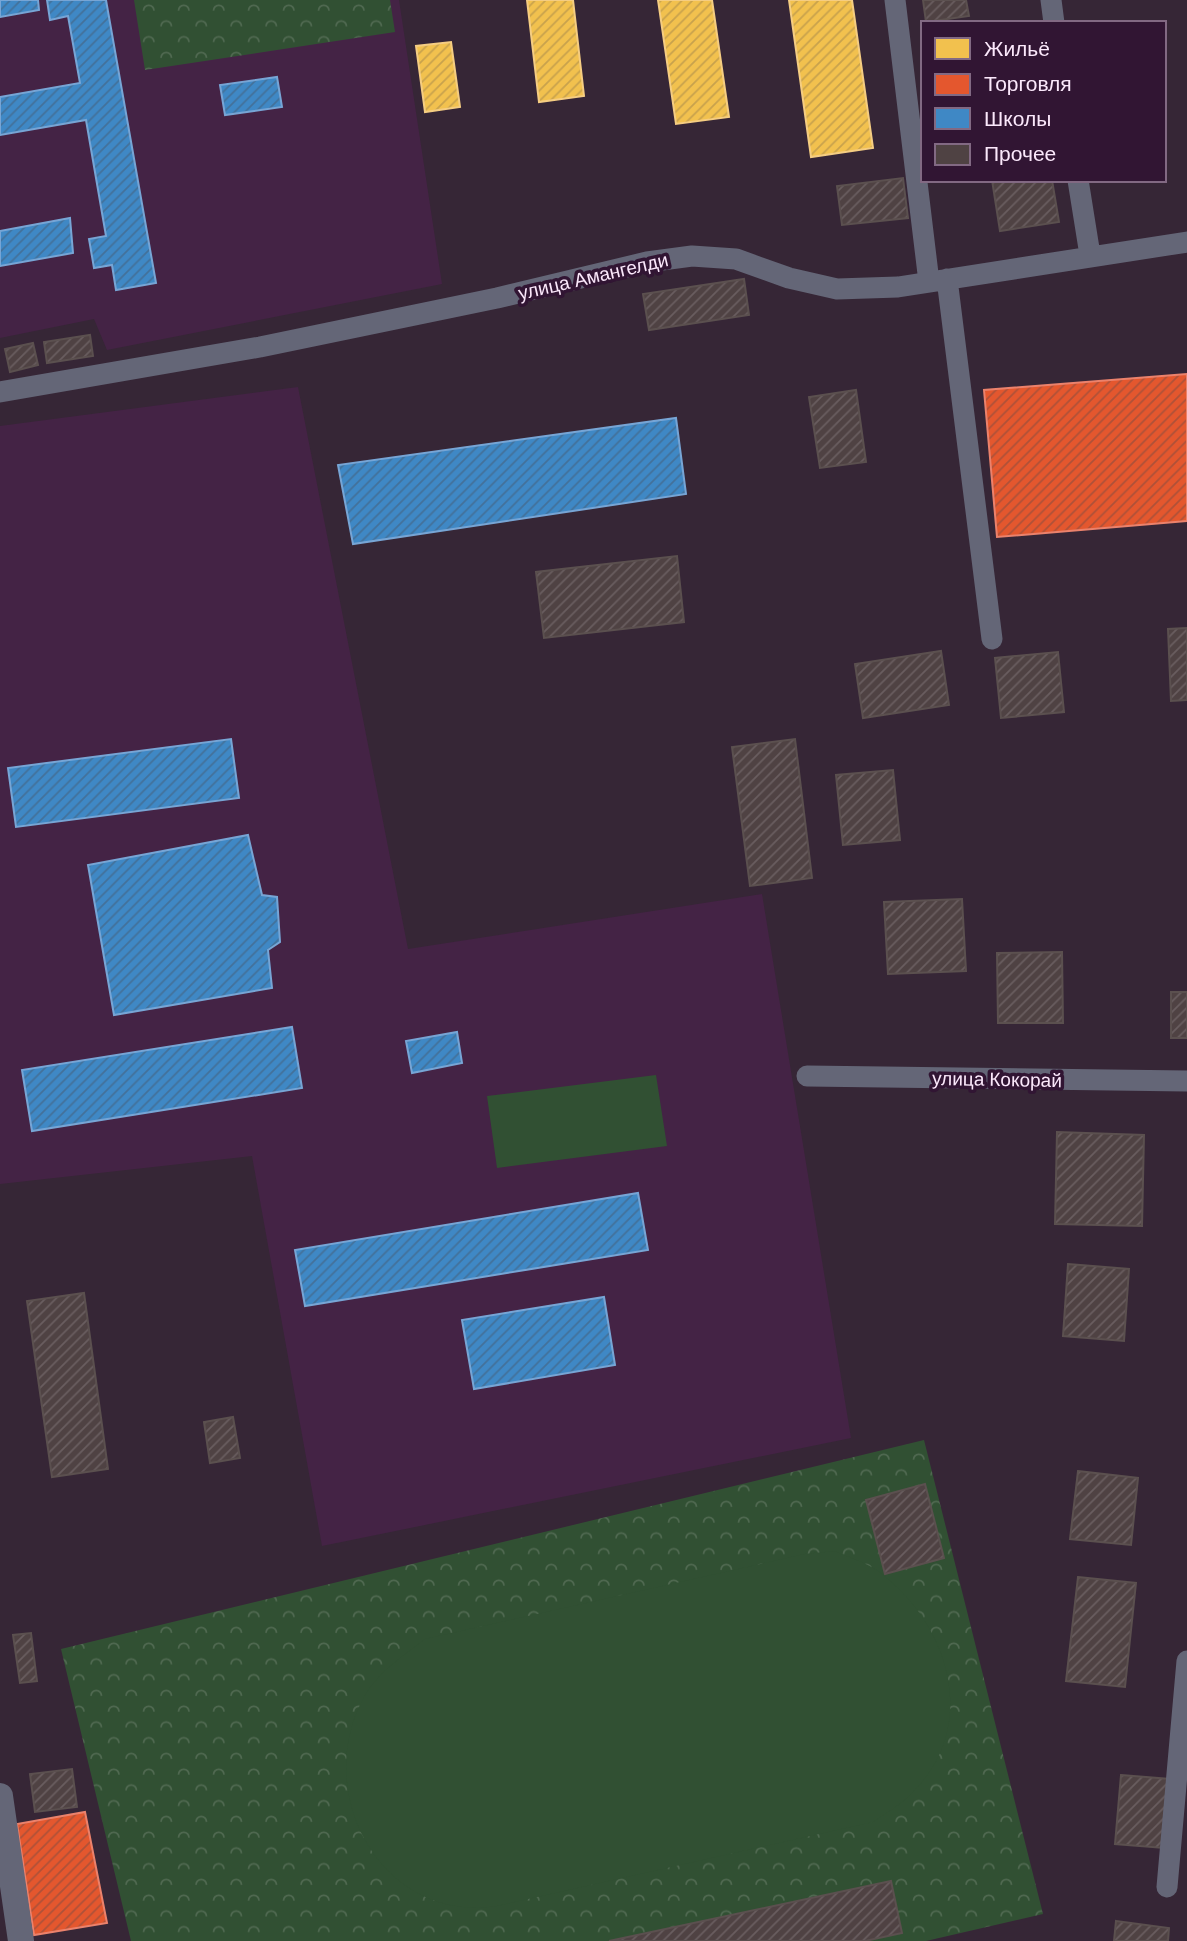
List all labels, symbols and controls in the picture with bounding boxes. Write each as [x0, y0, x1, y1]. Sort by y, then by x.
legend [921, 21, 1166, 182]
text: Жильё [984, 35, 1050, 63]
text: Торговля [984, 70, 1072, 98]
text: Школы [984, 105, 1051, 133]
text: Прочее [984, 140, 1056, 168]
street label: улица Амангелди [516, 247, 671, 306]
street label: улица Кокорай [932, 1066, 1062, 1093]

